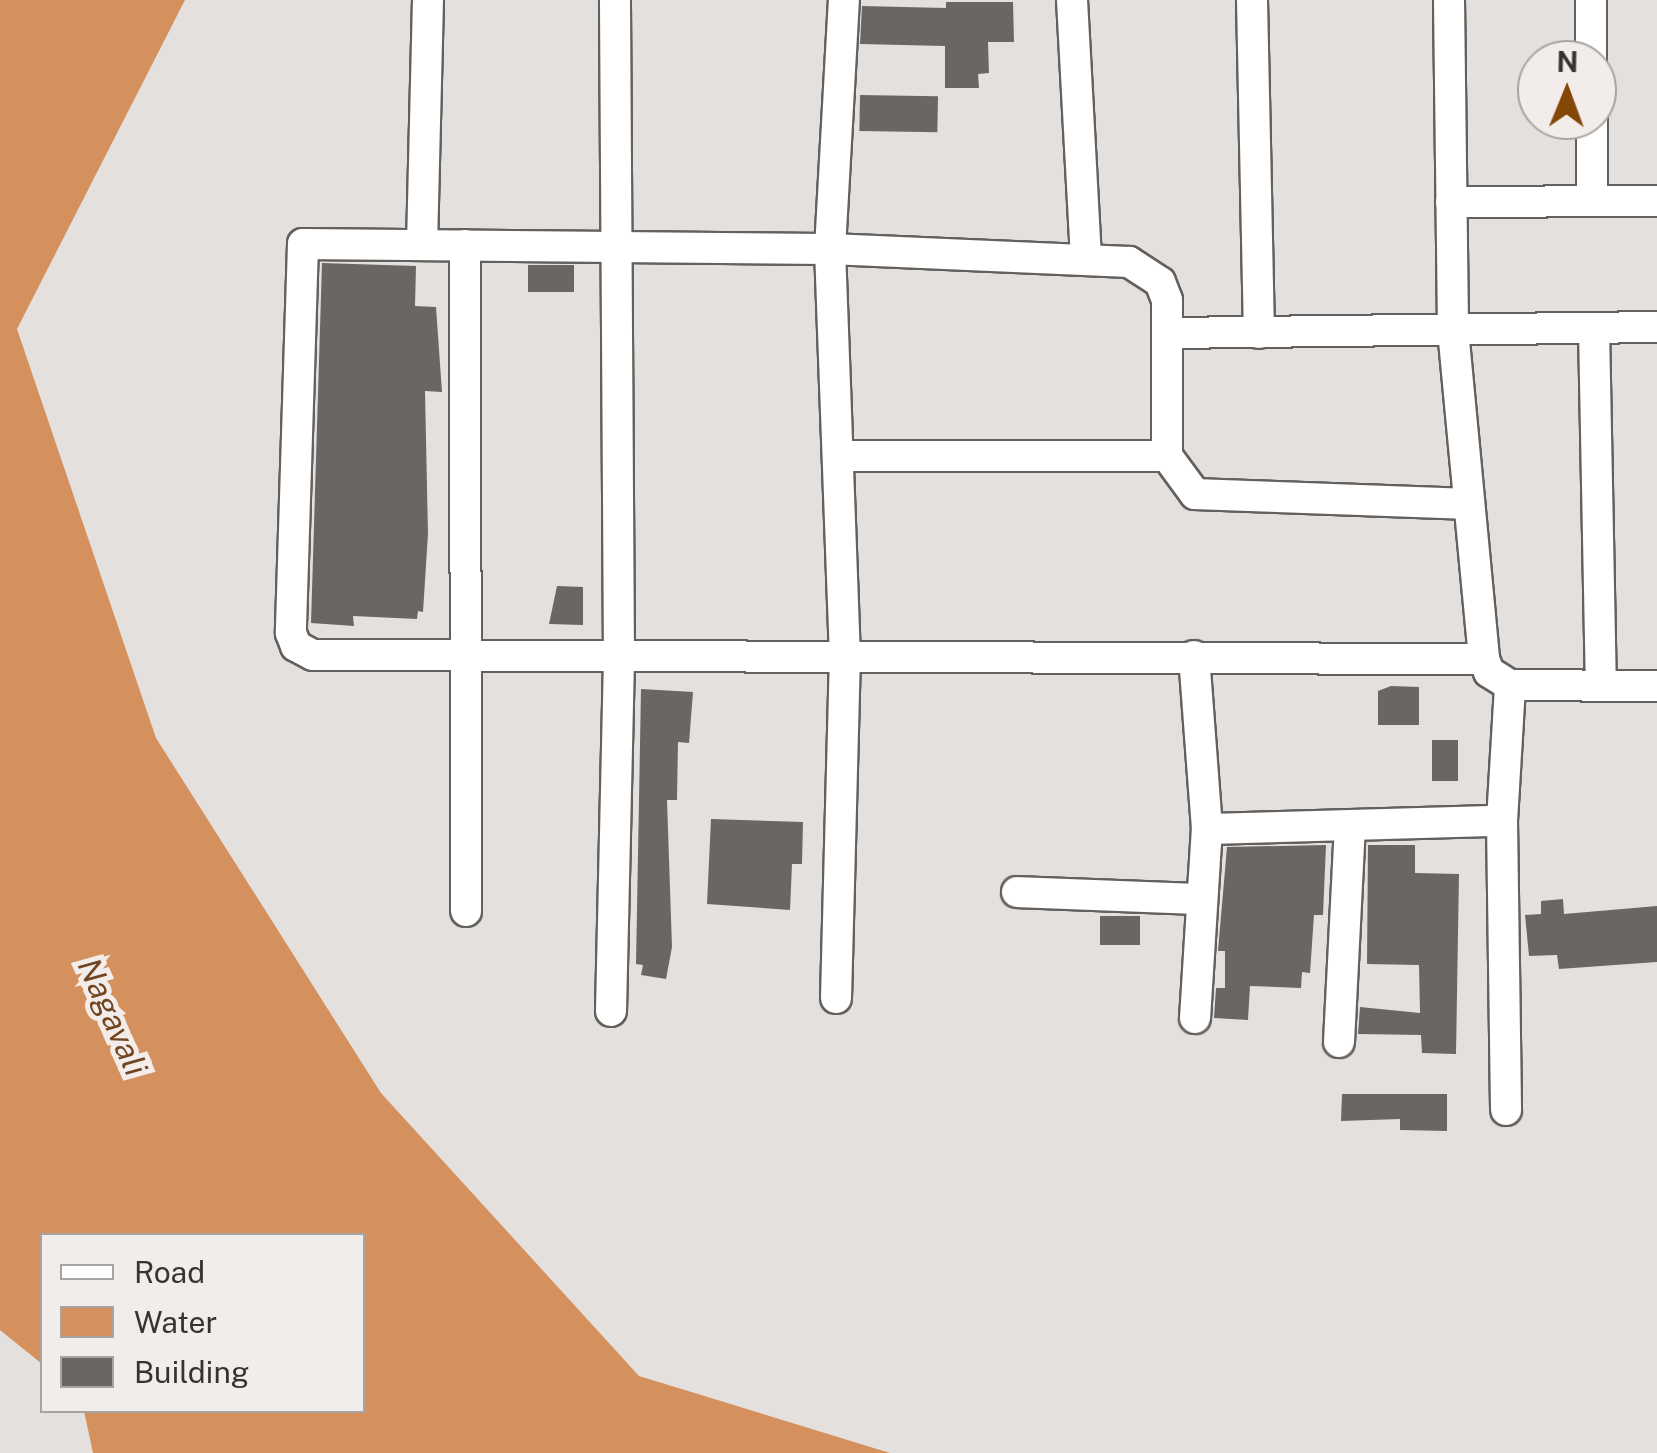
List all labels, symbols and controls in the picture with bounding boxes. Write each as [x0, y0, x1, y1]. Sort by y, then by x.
north arrow [1517, 40, 1617, 140]
text: N [1556, 45, 1579, 78]
water label: Nagavali [69, 952, 155, 1082]
legend [40, 1233, 365, 1413]
text: Road [134, 1254, 205, 1290]
text: Water [134, 1304, 217, 1340]
text: Building [134, 1354, 249, 1390]

